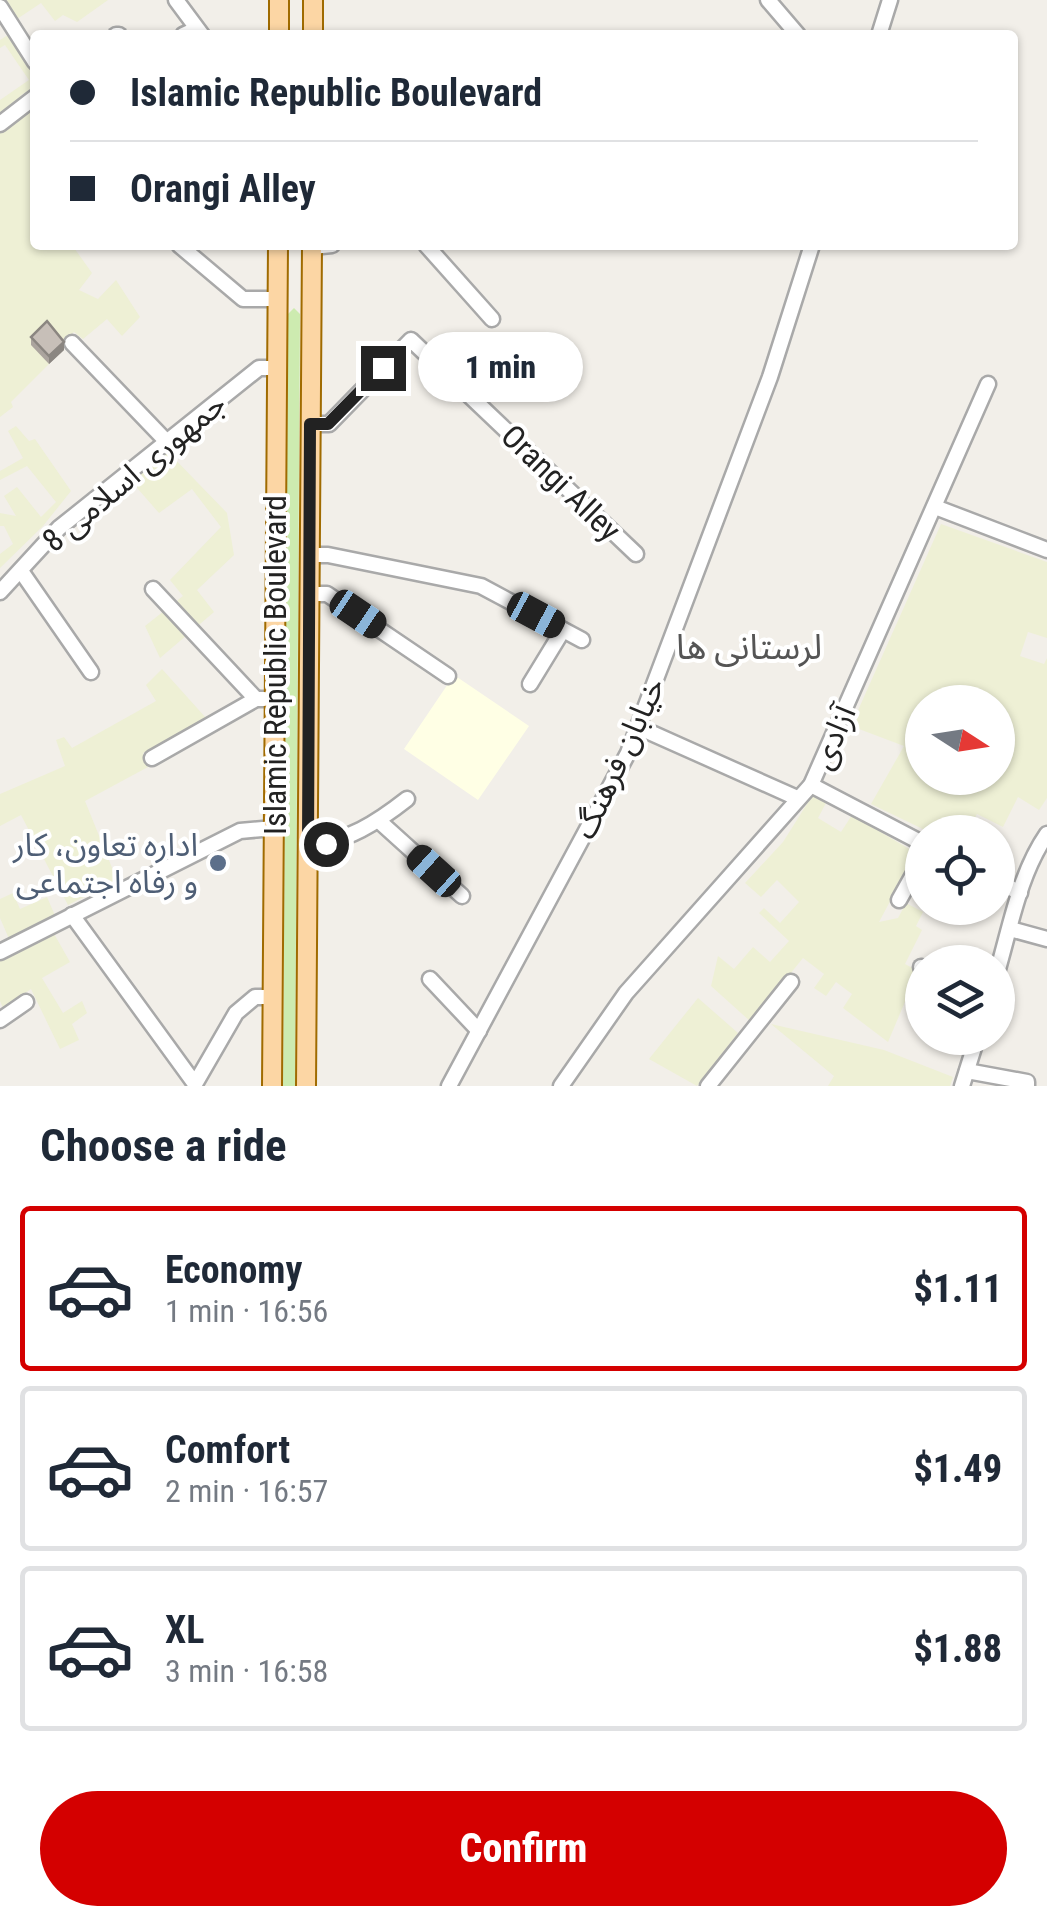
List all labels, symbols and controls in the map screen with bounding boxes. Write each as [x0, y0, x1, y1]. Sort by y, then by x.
text: Islamic Republic Boulevard [130, 71, 542, 115]
text: Orangi Alley [130, 167, 316, 211]
callout: 1 min [418, 333, 583, 403]
route end [361, 346, 406, 391]
text: 1 min [465, 348, 536, 386]
street label: جمهوری اسلامی 8 [35, 384, 233, 560]
street label: Orangi Alley [494, 417, 628, 549]
street label: Islamic Republic Boulevard [256, 495, 294, 835]
car [325, 585, 391, 643]
car [502, 588, 570, 642]
district label: لرستانی ها [676, 627, 822, 668]
street label: خیابان فرهنگ [565, 671, 673, 845]
north arrow [905, 685, 1015, 795]
map controls [905, 685, 1015, 1055]
street label: آزادی [802, 698, 864, 775]
button: locate [905, 815, 1015, 925]
route start [304, 822, 349, 867]
place label: اداره تعاون، کار و رفاه اجتماعی [12, 826, 198, 901]
car [402, 840, 466, 902]
marker: اداره تعاون، کار و رفاه اجتماعی [207, 852, 229, 874]
button: layers [905, 945, 1015, 1055]
text: Choose a ride [40, 1119, 287, 1172]
icon: car [45, 1244, 135, 1334]
text: Economy [165, 1248, 302, 1292]
text: $1.11 [913, 1267, 1002, 1311]
text: 1 min · 16:56 [165, 1292, 328, 1330]
icon: car [45, 1424, 135, 1514]
text: Comfort [165, 1428, 290, 1472]
text: $1.49 [913, 1447, 1002, 1491]
text: 2 min · 16:57 [165, 1472, 328, 1510]
icon: car [45, 1604, 135, 1694]
text: XL [165, 1608, 204, 1652]
text: $1.88 [913, 1627, 1002, 1671]
text: 3 min · 16:58 [165, 1652, 328, 1690]
button: Confirm [40, 1791, 1007, 1906]

